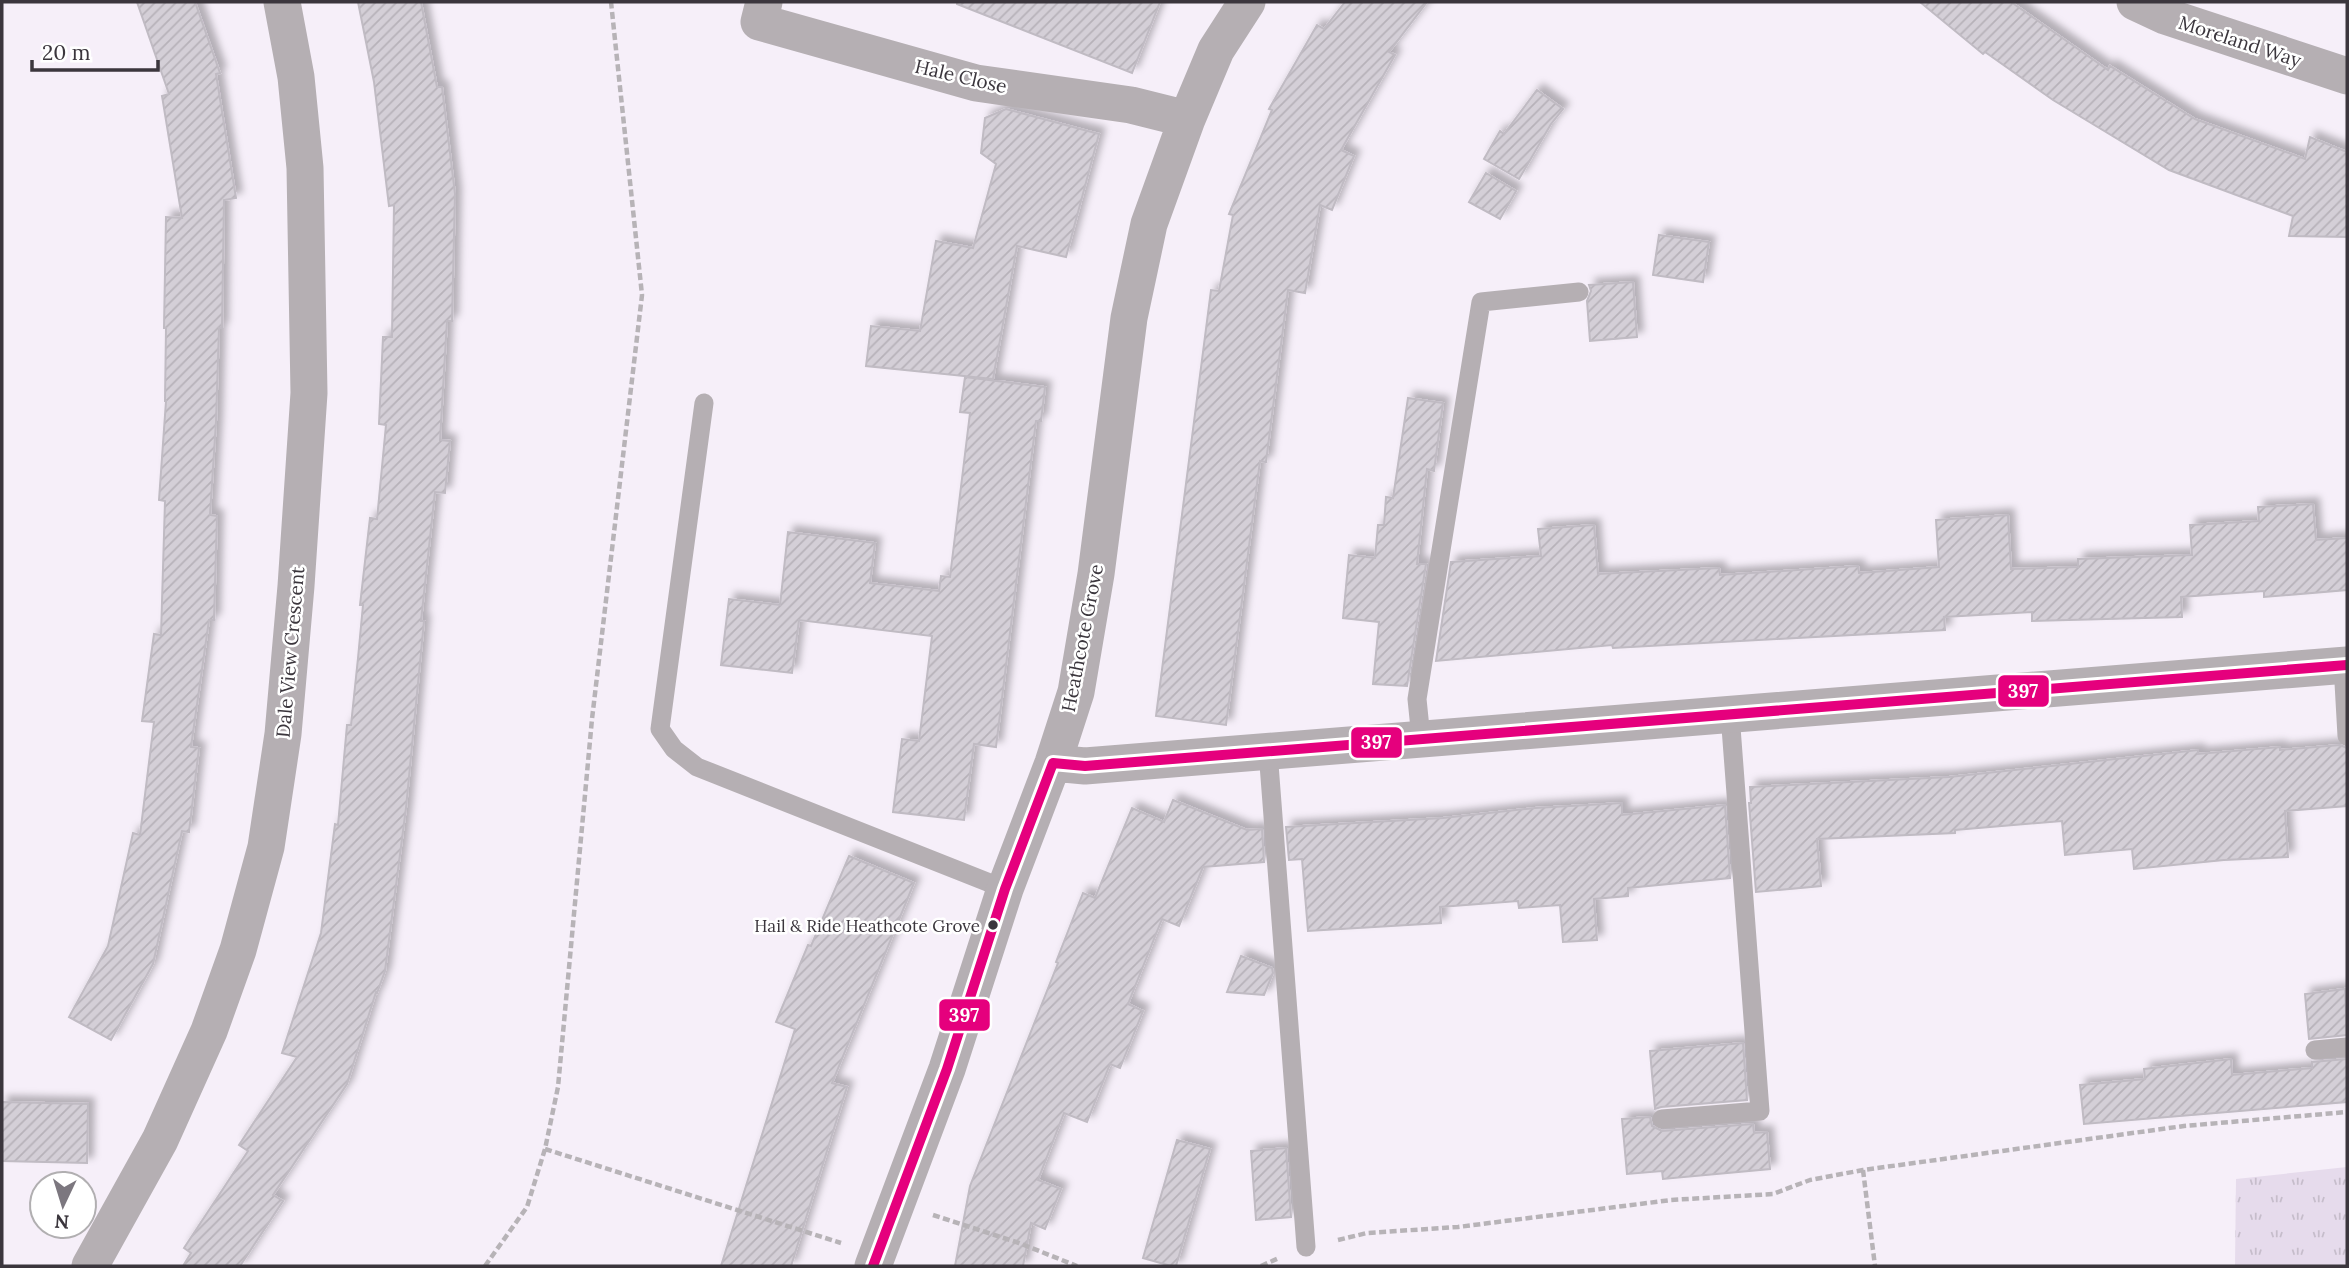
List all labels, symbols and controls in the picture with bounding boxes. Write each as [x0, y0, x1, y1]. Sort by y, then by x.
street label: Moreland Way [2176, 10, 2304, 72]
scale bar [32, 28, 158, 72]
text: 20 m [42, 39, 91, 66]
street label: Hale Close [913, 54, 1009, 98]
street label: Heathcote Grove [1056, 562, 1108, 714]
street label: Dale View Crescent [271, 565, 309, 739]
line badge: 397 [1997, 674, 2050, 708]
text: 397 [2008, 679, 2038, 703]
line badge: 397 [1350, 726, 1403, 759]
text: 397 [1361, 730, 1391, 754]
place label: Hail & Ride Heathcote Grove [754, 915, 980, 937]
marker: Hail & Ride Heathcote Grove [986, 918, 1000, 932]
line badge: 397 [938, 998, 991, 1032]
text: 397 [949, 1003, 979, 1027]
north arrow [28, 1170, 98, 1240]
text: N [53, 1209, 70, 1234]

